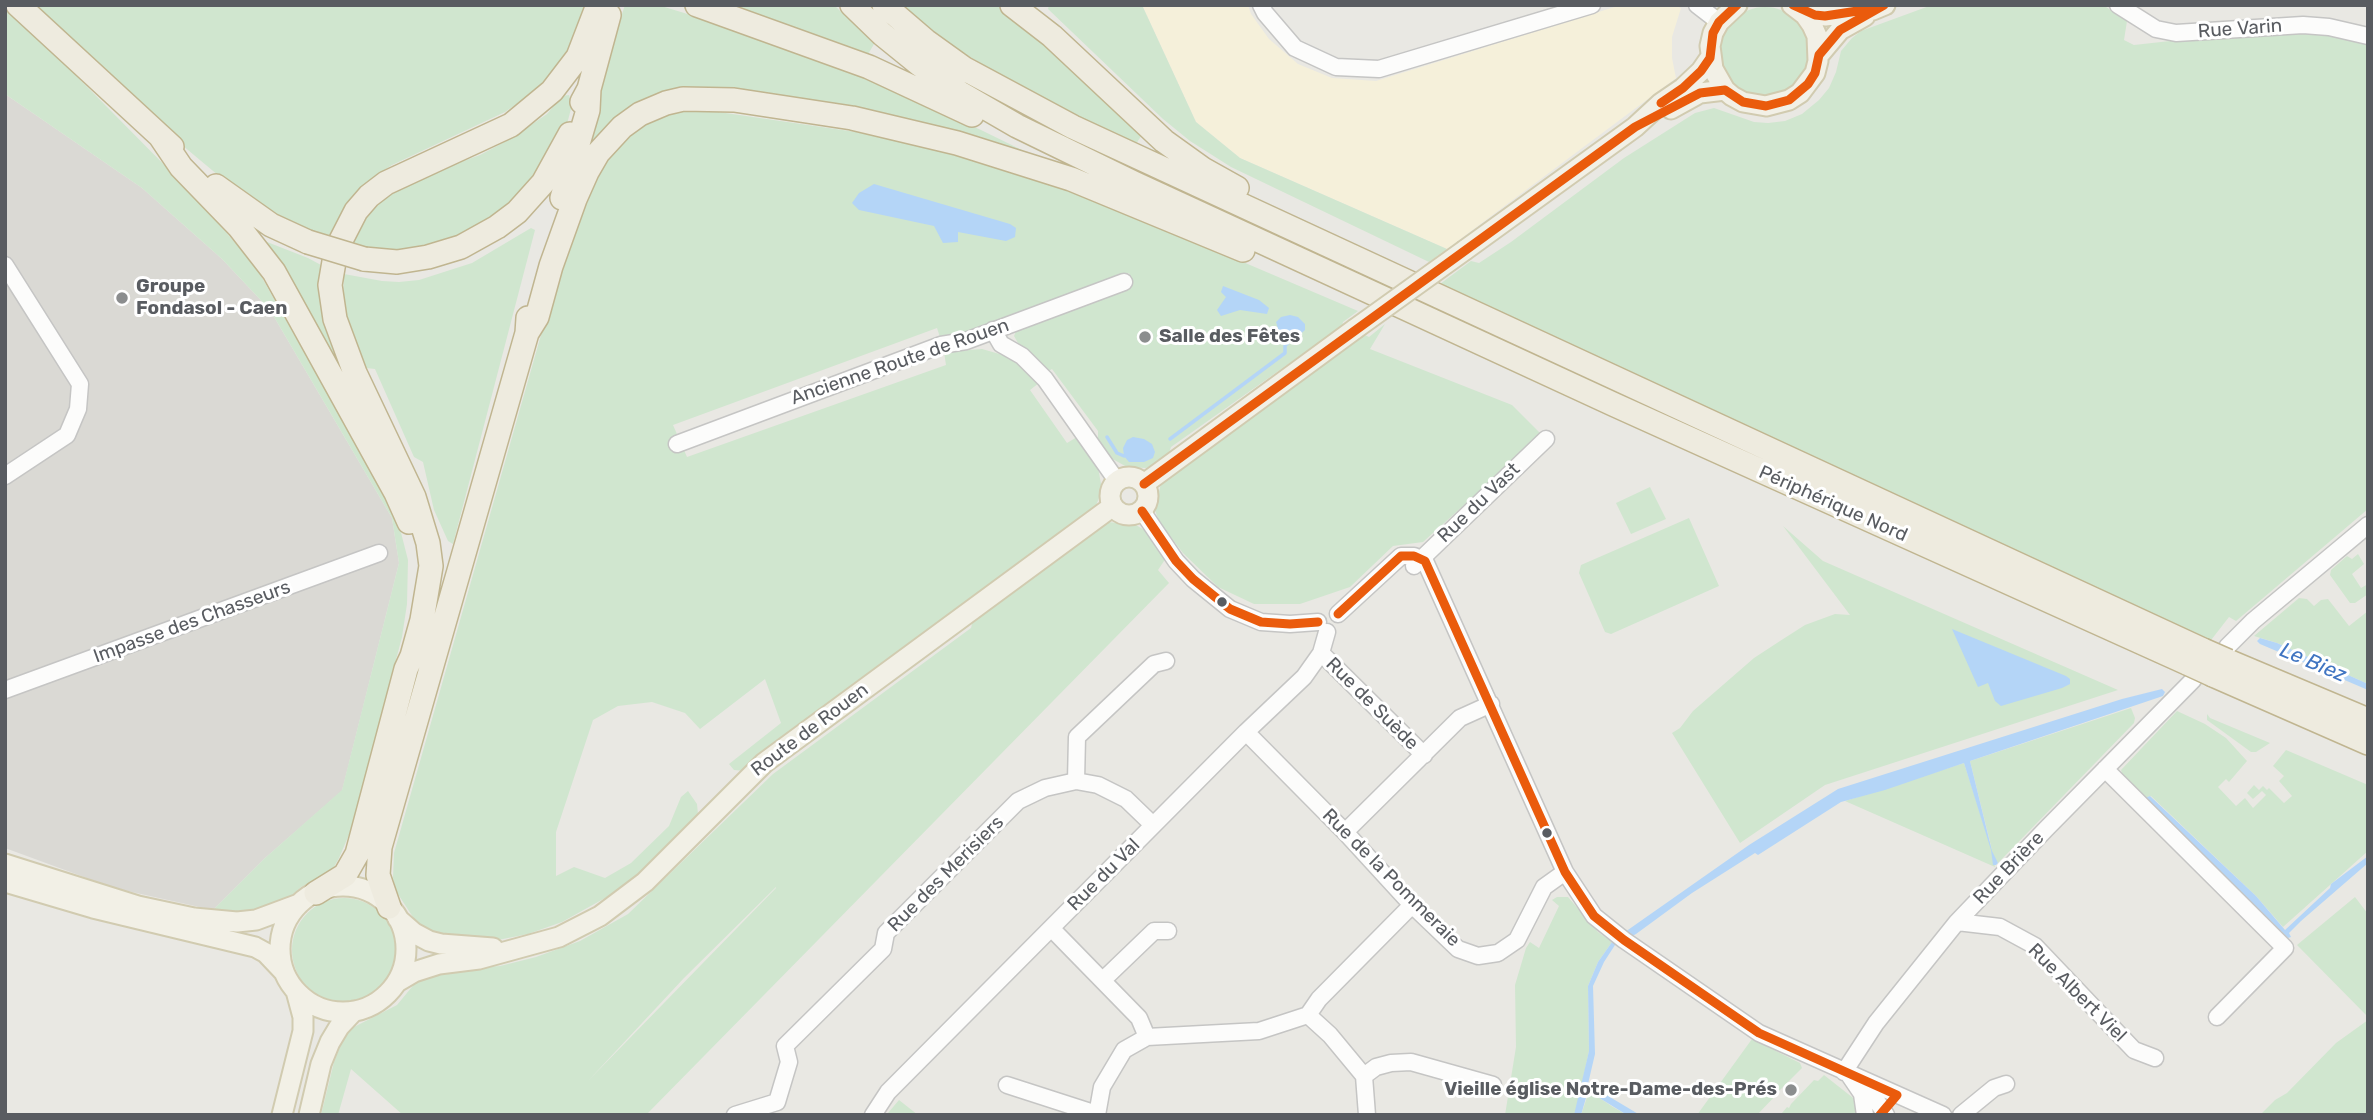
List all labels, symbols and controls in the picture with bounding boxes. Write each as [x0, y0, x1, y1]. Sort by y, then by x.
street label: Rue Varin [2197, 15, 2283, 43]
place label: Groupe Fondasol - Caen [136, 276, 287, 320]
marker: Groupe Fondasol - Caen [114, 290, 130, 306]
street label: Ancienne Route de Rouen [788, 314, 1012, 410]
place label: Salle des Fêtes [1159, 326, 1300, 348]
marker: Salle des Fêtes [1137, 329, 1153, 345]
street label: Rue du Vast [1433, 458, 1525, 548]
street label: Périphérique Nord [1755, 461, 1911, 547]
street label: Impasse des Chasseurs [90, 576, 294, 668]
unlabelled marker [1215, 595, 1229, 609]
water label: Le Biez [2276, 638, 2350, 688]
street label: Rue de Suède [1321, 653, 1423, 755]
street label: Route de Rouen [747, 679, 873, 781]
street label: Rue de la Pommeraie [1317, 804, 1465, 952]
street label: Rue des Merisiers [883, 811, 1009, 937]
unlabelled marker [1540, 826, 1554, 840]
street label: Rue Brière [1969, 827, 2049, 909]
street label: Rue du Val [1063, 834, 1145, 916]
street label: Rue Albert Viel [2023, 939, 2131, 1047]
place label: Vieille église Notre-Dame-des-Prés [1444, 1079, 1777, 1101]
marker: Vieille église Notre-Dame-des-Prés [1783, 1082, 1799, 1098]

